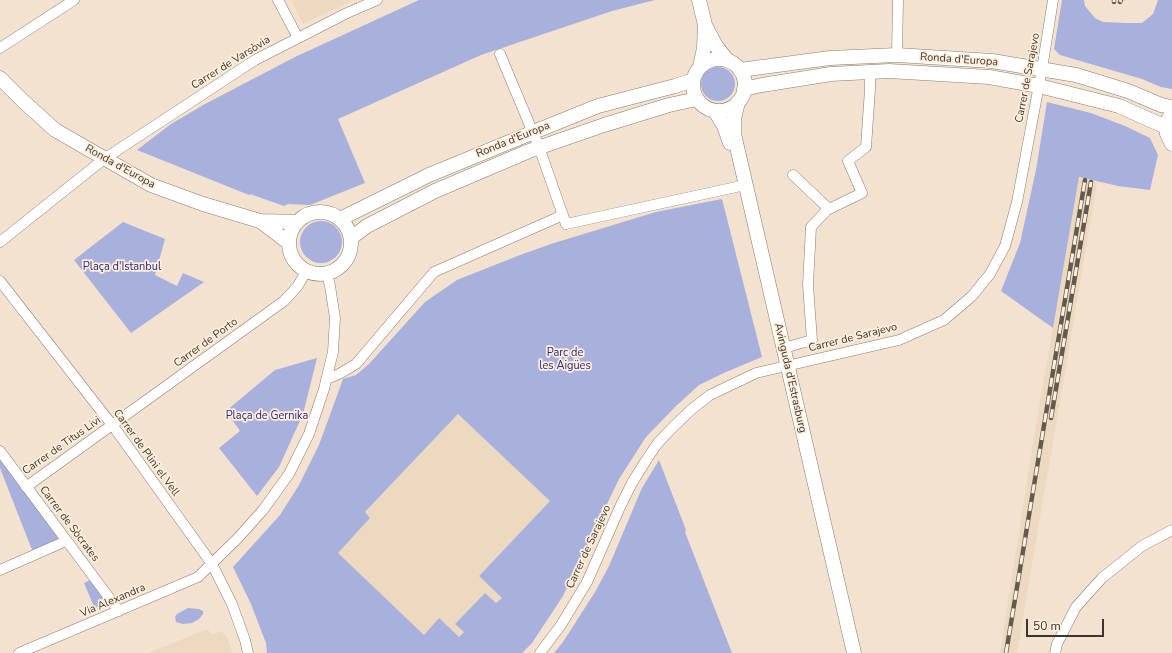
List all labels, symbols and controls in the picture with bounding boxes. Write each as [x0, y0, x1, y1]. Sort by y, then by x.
street label: Carrer de Sarajevo [1013, 32, 1043, 124]
street label: Carrer de Varsòvia [189, 33, 273, 93]
street label: Ronda d'Europa [919, 51, 999, 69]
street label: Ronda d'Europa [474, 119, 552, 161]
street label: Ronda d'Europa [83, 142, 157, 192]
park label: Plaça d'Istanbul [83, 260, 161, 274]
street label: Carrer de Porto [172, 315, 240, 371]
street label: Carrer de Sarajevo [807, 321, 899, 355]
street label: Avinguda d'Estrasburg [771, 322, 809, 434]
park label: Parc de les Aigües [539, 346, 591, 372]
street label: Carrer de Plini el Vell [110, 407, 182, 499]
park label: Plaça de Gernika [226, 409, 308, 423]
street label: Carrer de Titus Livi [20, 414, 104, 478]
street label: Carrer de Sòcrates [36, 484, 102, 564]
street label: Carrer de Sarajevo [564, 503, 614, 591]
street label: Via Alexandra [78, 581, 148, 621]
scale bar [1028, 611, 1106, 637]
text: 50 m [1033, 618, 1061, 634]

